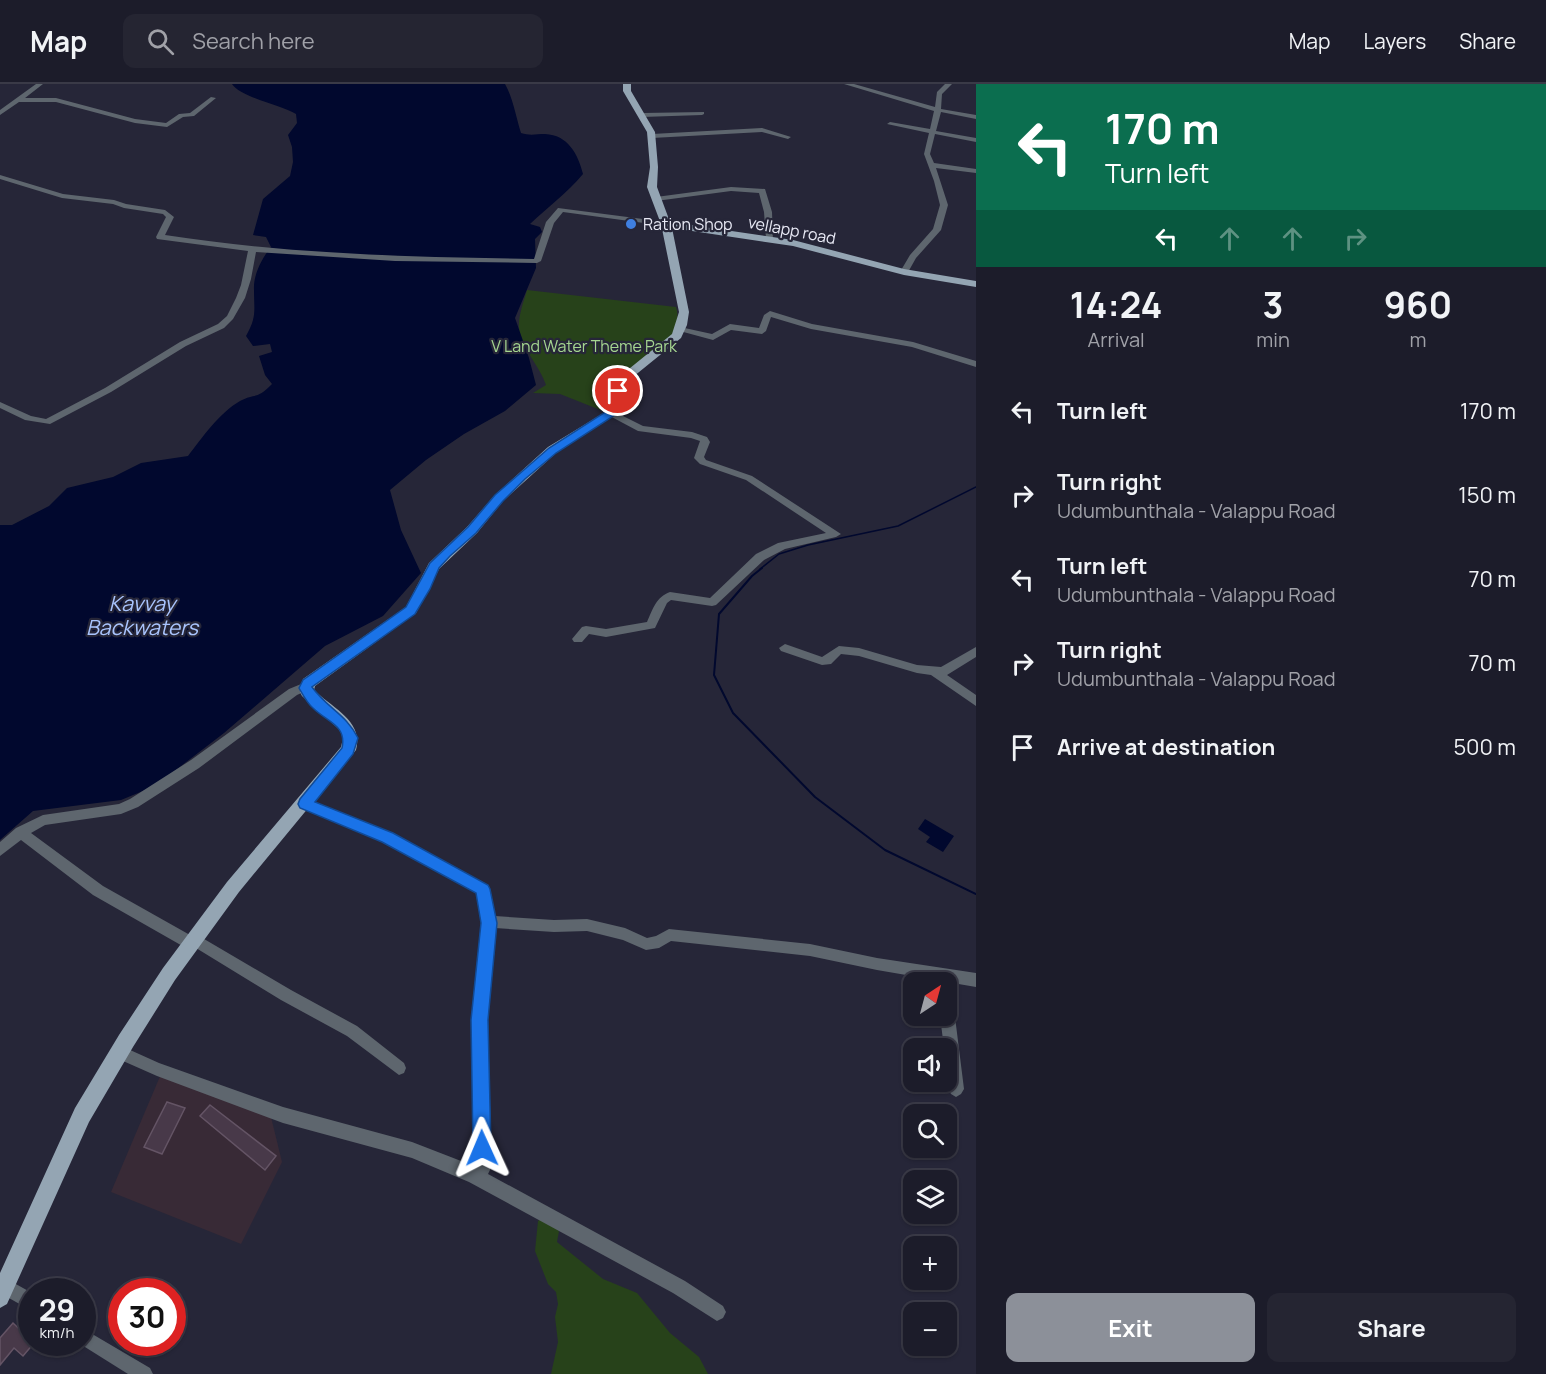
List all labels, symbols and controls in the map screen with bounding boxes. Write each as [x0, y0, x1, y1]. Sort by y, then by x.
search box [123, 14, 543, 68]
text: Map [30, 22, 87, 60]
icon: search [144, 25, 177, 58]
text: Search here [192, 26, 315, 56]
text: Map [1289, 27, 1330, 55]
text: Layers [1363, 27, 1426, 55]
text: Share [1459, 27, 1516, 55]
text: 170 m [1105, 99, 1220, 157]
icon: left [1006, 108, 1084, 186]
text: Turn left [1105, 154, 1209, 191]
street label: vellapp road [746, 211, 838, 249]
place label: Ration Shop [643, 213, 733, 235]
marker: Ration Shop [624, 217, 638, 231]
icon: left [1150, 222, 1183, 255]
icon: ahead [1213, 222, 1246, 255]
icon: ahead [1276, 222, 1309, 255]
icon: right [1339, 222, 1372, 255]
text: 14:24 [1070, 280, 1162, 329]
text: 3 [1263, 280, 1284, 329]
text: 960 [1384, 280, 1452, 329]
text: Arrival [1088, 326, 1145, 353]
text: min [1256, 326, 1290, 353]
text: m [1409, 326, 1426, 353]
park label: V Land Water Theme Park [491, 335, 678, 357]
pin [592, 365, 643, 416]
icon: arrive [601, 374, 634, 407]
icon: left [1006, 395, 1039, 428]
text: Turn left [1057, 396, 1147, 426]
text: 170 m [1460, 396, 1516, 426]
text: Turn right [1057, 467, 1162, 497]
icon: right [1006, 479, 1039, 512]
text: 150 m [1458, 480, 1516, 510]
text: Udumbunthala - Valappu Road [1057, 497, 1336, 524]
text: Turn left [1057, 551, 1147, 581]
icon: left [1006, 563, 1039, 596]
text: 70 m [1468, 564, 1516, 594]
text: Udumbunthala - Valappu Road [1057, 581, 1336, 608]
water label: Kavvay Backwaters [86, 589, 200, 641]
text: Turn right [1057, 635, 1162, 665]
icon: right [1006, 647, 1039, 680]
text: 70 m [1468, 648, 1516, 678]
text: Udumbunthala - Valappu Road [1057, 665, 1336, 692]
icon: arrive [1006, 731, 1039, 764]
text: Arrive at destination [1057, 732, 1275, 762]
text: 500 m [1453, 732, 1516, 762]
north arrow [903, 972, 957, 1026]
map controls [903, 972, 957, 1356]
button: sound [903, 1038, 957, 1092]
button: search [903, 1104, 957, 1158]
position arrow [450, 1116, 514, 1180]
button: layers [903, 1170, 957, 1224]
button: + [903, 1236, 957, 1290]
speed limit sign: 30 [108, 1278, 186, 1356]
text: 29 [39, 1289, 75, 1330]
button: Exit [1006, 1293, 1255, 1362]
button: Share [1267, 1293, 1516, 1362]
button: − [903, 1302, 957, 1356]
text: km/h [40, 1322, 74, 1343]

